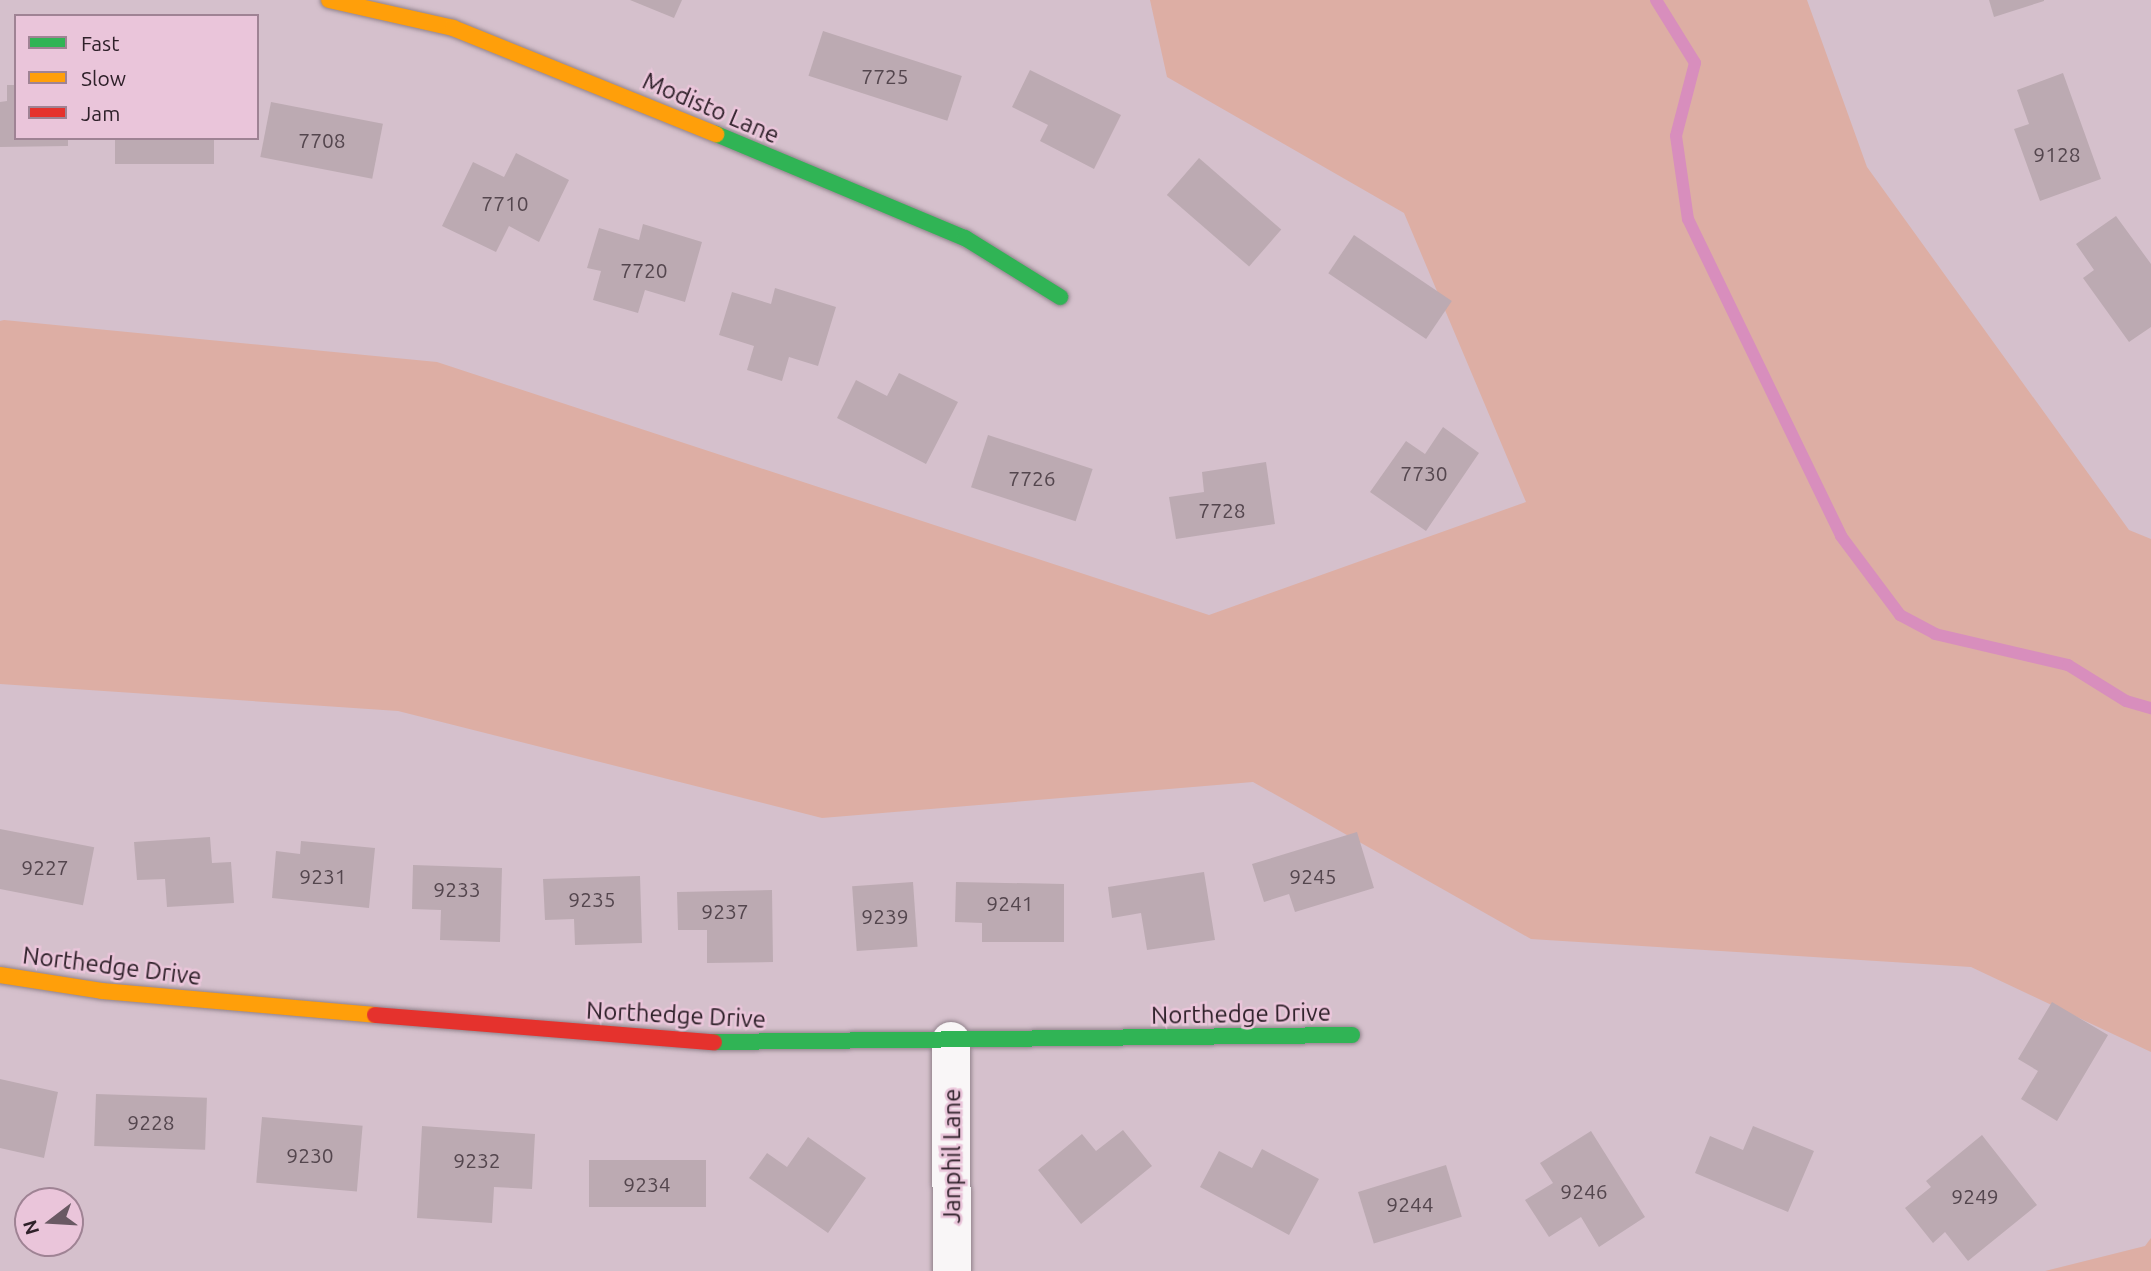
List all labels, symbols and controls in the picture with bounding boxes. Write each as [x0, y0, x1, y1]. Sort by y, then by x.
legend [14, 14, 259, 140]
text: Fast [81, 31, 119, 55]
house number: 7725 [861, 63, 909, 89]
text: Slow [81, 66, 126, 90]
street label: Modisto Lane [638, 66, 784, 150]
text: Jam [81, 101, 120, 125]
house number: 7708 [298, 127, 346, 153]
house number: 9128 [2033, 141, 2081, 167]
house number: 7710 [481, 190, 529, 216]
house number: 7720 [620, 257, 668, 283]
house number: 7730 [1400, 460, 1448, 486]
house number: 7726 [1008, 465, 1056, 491]
house number: 7728 [1198, 497, 1246, 523]
house number: 9227 [21, 854, 69, 880]
house number: 9231 [299, 863, 347, 889]
house number: 9245 [1289, 863, 1337, 889]
house number: 9233 [433, 876, 481, 902]
house number: 9235 [568, 886, 616, 912]
house number: 9241 [986, 890, 1034, 916]
house number: 9237 [701, 898, 749, 924]
house number: 9239 [861, 903, 909, 929]
street label: Northedge Drive [21, 941, 203, 991]
street label: Northedge Drive [585, 996, 767, 1034]
street label: Northedge Drive [1151, 998, 1331, 1030]
street label: Janphil Lane [938, 1089, 966, 1223]
house number: 9228 [127, 1109, 175, 1135]
house number: 9230 [286, 1142, 334, 1168]
house number: 9232 [453, 1147, 501, 1173]
house number: 9234 [623, 1171, 671, 1197]
house number: 9246 [1560, 1178, 1608, 1204]
house number: 9249 [1951, 1183, 1999, 1209]
north arrow [14, 1187, 84, 1257]
house number: 9244 [1386, 1191, 1434, 1217]
text: N [18, 1218, 43, 1238]

